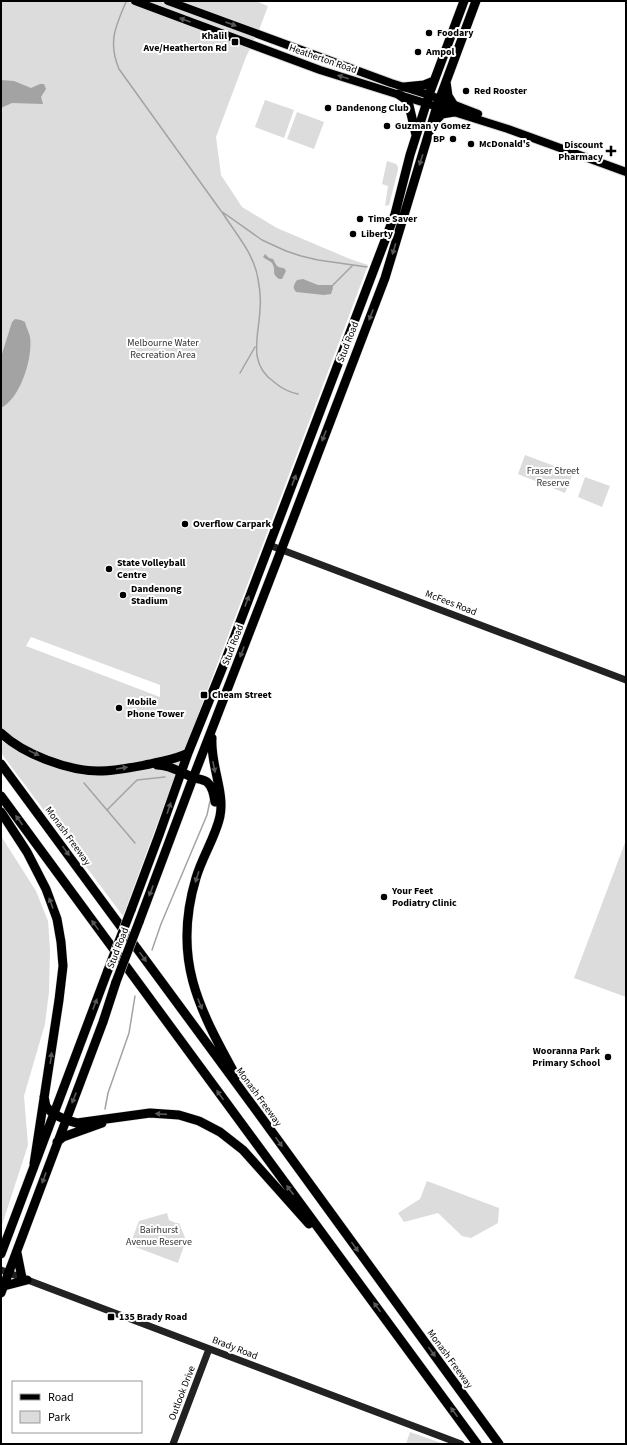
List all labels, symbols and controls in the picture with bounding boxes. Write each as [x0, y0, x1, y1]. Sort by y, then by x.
one-way arrow [179, 16, 191, 22]
one-way arrow [225, 22, 237, 28]
place label: Foodary [437, 26, 474, 40]
marker: Foodary [424, 28, 434, 38]
place label: Khalil Ave/Heatherton Rd [142, 29, 227, 55]
marker: Khalil Ave/Heatherton Rd [230, 37, 240, 47]
street label: Heatherton Road [287, 41, 359, 77]
place label: Ampol [425, 45, 455, 59]
marker: Ampol [413, 47, 423, 57]
one-way arrow [337, 74, 349, 80]
place label: Red Rooster [474, 84, 527, 98]
marker: Red Rooster [461, 86, 471, 96]
place label: Dandenong Club [336, 101, 409, 115]
marker: Dandenong Club [323, 103, 333, 113]
place label: Guzman y Gomez [395, 119, 471, 133]
marker: Guzman y Gomez [382, 121, 392, 131]
place label: BP [433, 132, 445, 146]
marker: BP [448, 134, 458, 144]
place label: McDonald's [479, 137, 531, 151]
place label: Discount Pharmacy [558, 138, 604, 164]
marker: McDonald's [466, 139, 476, 149]
marker: Discount Pharmacy [606, 146, 616, 156]
one-way arrow [418, 154, 424, 166]
place label: Time Saver [368, 212, 417, 226]
marker: Time Saver [355, 214, 365, 224]
place label: Liberty [361, 227, 394, 241]
marker: Liberty [348, 229, 358, 239]
one-way arrow [391, 243, 397, 255]
one-way arrow [367, 309, 373, 321]
street label: Stud Road [334, 319, 362, 365]
park label: Melbourne Water Recreation Area [127, 336, 199, 362]
one-way arrow [321, 431, 327, 443]
park label: Fraser Street Reserve [527, 464, 580, 490]
one-way arrow [291, 473, 297, 485]
place label: Overflow Carpark [193, 517, 272, 531]
marker: Overflow Carpark [180, 519, 190, 529]
place label: State Volleyball Centre [117, 556, 186, 582]
marker: State Volleyball Centre [104, 564, 114, 574]
place label: Dandenong Stadium [131, 582, 182, 608]
street label: McFees Road [423, 587, 479, 619]
marker: Dandenong Stadium [118, 590, 128, 600]
one-way arrow [245, 595, 251, 607]
street label: Stud Road [219, 622, 247, 668]
one-way arrow [239, 646, 245, 658]
place label: Cheam Street [212, 688, 272, 702]
marker: Cheam Street [199, 690, 209, 700]
place label: Mobile Phone Tower [127, 695, 184, 721]
marker: Mobile Phone Tower [114, 703, 124, 713]
one-way arrow [28, 750, 40, 756]
one-way arrow [211, 761, 217, 773]
one-way arrow [116, 765, 128, 771]
one-way arrow [166, 802, 172, 814]
street label: Monash Freeway [42, 804, 94, 869]
one-way arrow [15, 814, 23, 825]
one-way arrow [61, 846, 70, 857]
one-way arrow [193, 871, 199, 883]
place label: Your Feet Podiatry Clinic [391, 884, 457, 910]
one-way arrow [147, 886, 153, 898]
marker: Your Feet Podiatry Clinic [379, 892, 389, 902]
one-way arrow [47, 896, 53, 908]
one-way arrow [91, 919, 100, 930]
street label: Stud Road [104, 925, 132, 971]
one-way arrow [139, 951, 147, 962]
one-way arrow [93, 998, 99, 1010]
one-way arrow [197, 998, 203, 1009]
place label: Wooranna Park Primary School [532, 1044, 601, 1070]
one-way arrow [48, 1052, 54, 1064]
marker: Wooranna Park Primary School [603, 1052, 613, 1062]
street label: Monash Freeway [233, 1065, 285, 1130]
one-way arrow [216, 1090, 224, 1100]
one-way arrow [71, 1092, 77, 1104]
one-way arrow [155, 1110, 167, 1117]
one-way arrow [275, 1137, 283, 1147]
one-way arrow [40, 1173, 46, 1185]
one-way arrow [286, 1184, 295, 1195]
park label: Bairhurst Avenue Reserve [126, 1223, 192, 1249]
one-way arrow [351, 1242, 359, 1252]
one-way arrow [373, 1302, 381, 1313]
place label: 135 Brady Road [119, 1310, 188, 1324]
marker: 135 Brady Road [106, 1312, 116, 1322]
street label: Monash Freeway [424, 1327, 476, 1392]
street label: Brady Road [210, 1333, 260, 1363]
one-way arrow [428, 1347, 436, 1358]
street label: Outlook Drive [165, 1364, 199, 1422]
legend [12, 1381, 142, 1433]
text: Road [48, 1389, 74, 1406]
one-way arrow [449, 1407, 458, 1418]
text: Park [48, 1409, 70, 1426]

